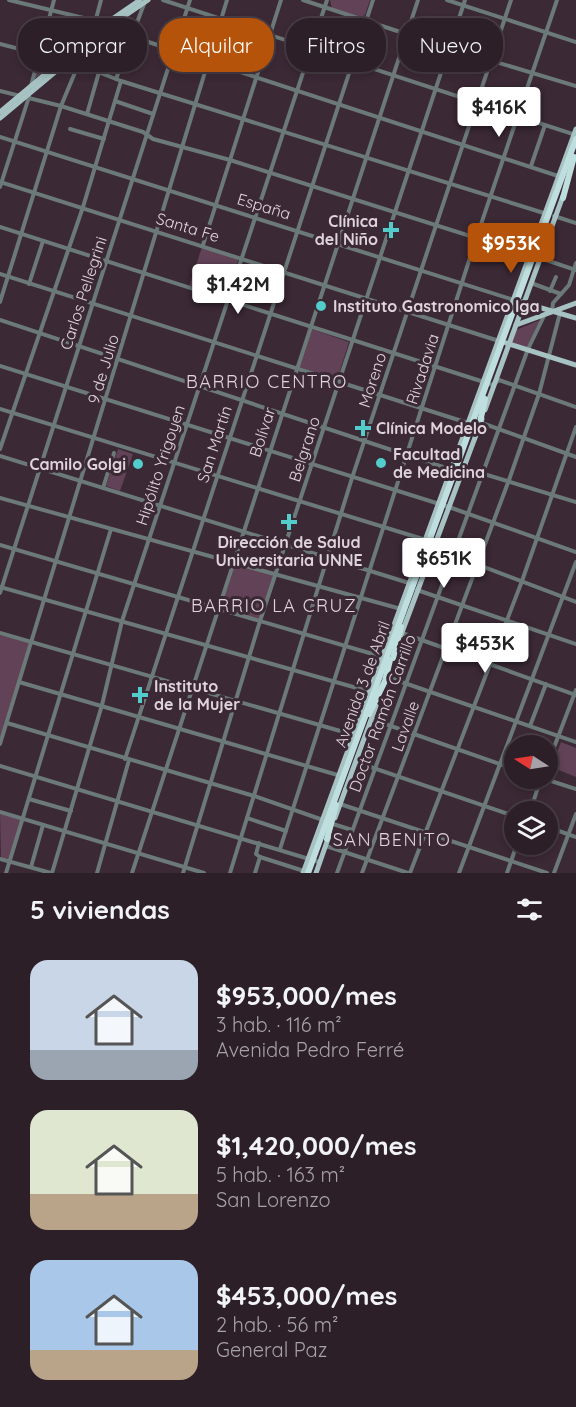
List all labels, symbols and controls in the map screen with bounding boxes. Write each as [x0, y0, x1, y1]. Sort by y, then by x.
chip: Comprar [18, 18, 147, 72]
chip: Alquilar [159, 18, 274, 72]
chip: Filtros [286, 18, 386, 72]
chip: Nuevo [398, 18, 503, 72]
pin: $416K [457, 87, 541, 138]
text: $416K [471, 94, 527, 119]
street label: España [235, 188, 293, 224]
street label: Santa Fe [154, 208, 222, 246]
place label: Clínica del Niño [315, 211, 378, 249]
marker: Clínica del Niño [382, 221, 400, 239]
pin: $953K [469, 223, 553, 274]
text: $953K [482, 230, 540, 255]
street label: Carlos Pellegrini [55, 234, 111, 352]
pin: $1.42M [189, 264, 287, 315]
text: $1.42M [206, 271, 270, 296]
place label: Instituto Gastronomico Iga [333, 296, 539, 316]
marker: Instituto Gastronomico Iga [314, 299, 328, 313]
street label: Rivadavia [401, 331, 443, 407]
street label: 9 de Julio [83, 332, 123, 406]
street label: Moreno [354, 350, 390, 410]
district label: BARRIO CENTRO [186, 370, 348, 393]
street label: Hipólito Yrigoyen [131, 402, 189, 528]
street label: San Martín [192, 403, 236, 485]
street label: Bolívar [245, 404, 279, 460]
street label: Belgrano [284, 414, 324, 484]
place label: Clínica Modelo [376, 418, 487, 438]
marker: Clínica Modelo [354, 419, 372, 437]
place label: Facultad de Medicina [393, 444, 485, 482]
place label: Camilo Golgi [30, 454, 126, 474]
marker: Facultad de Medicina [374, 456, 388, 470]
marker: Camilo Golgi [131, 457, 145, 471]
marker: Dirección de Salud Universitaria UNNE [280, 513, 298, 531]
place label: Dirección de Salud Universitaria UNNE [215, 532, 363, 570]
pin: $651K [402, 538, 486, 589]
text: $651K [416, 545, 472, 570]
district label: BARRIO LA CRUZ [191, 594, 357, 617]
street label: Avenida 3 de Abril [330, 618, 394, 750]
pin: $453K [443, 623, 527, 674]
text: $453K [455, 630, 515, 655]
street label: Doctor Ramón Carrillo [344, 631, 420, 795]
place label: Instituto de la Mujer [154, 676, 240, 714]
marker: Instituto de la Mujer [131, 686, 149, 704]
street label: Lavalle [387, 698, 423, 754]
north arrow [504, 735, 558, 789]
map controls [504, 735, 558, 855]
button: layers [504, 801, 558, 855]
district label: SAN BENITO [333, 828, 451, 851]
text: 5 viviendas [30, 893, 170, 926]
icon: filters [513, 893, 546, 926]
text: $953,000/mes [216, 979, 397, 1012]
icon: home [78, 984, 150, 1056]
text: 3 hab. · 116 m² [216, 1012, 342, 1037]
text: Avenida Pedro Ferré [216, 1037, 404, 1062]
text: $1,420,000/mes [216, 1129, 417, 1162]
icon: home [78, 1134, 150, 1206]
text: 5 hab. · 163 m² [216, 1162, 345, 1187]
text: San Lorenzo [216, 1187, 331, 1212]
text: $453,000/mes [216, 1279, 397, 1312]
icon: home [78, 1284, 150, 1356]
text: 2 hab. · 56 m² [216, 1312, 338, 1337]
text: General Paz [216, 1337, 327, 1362]

